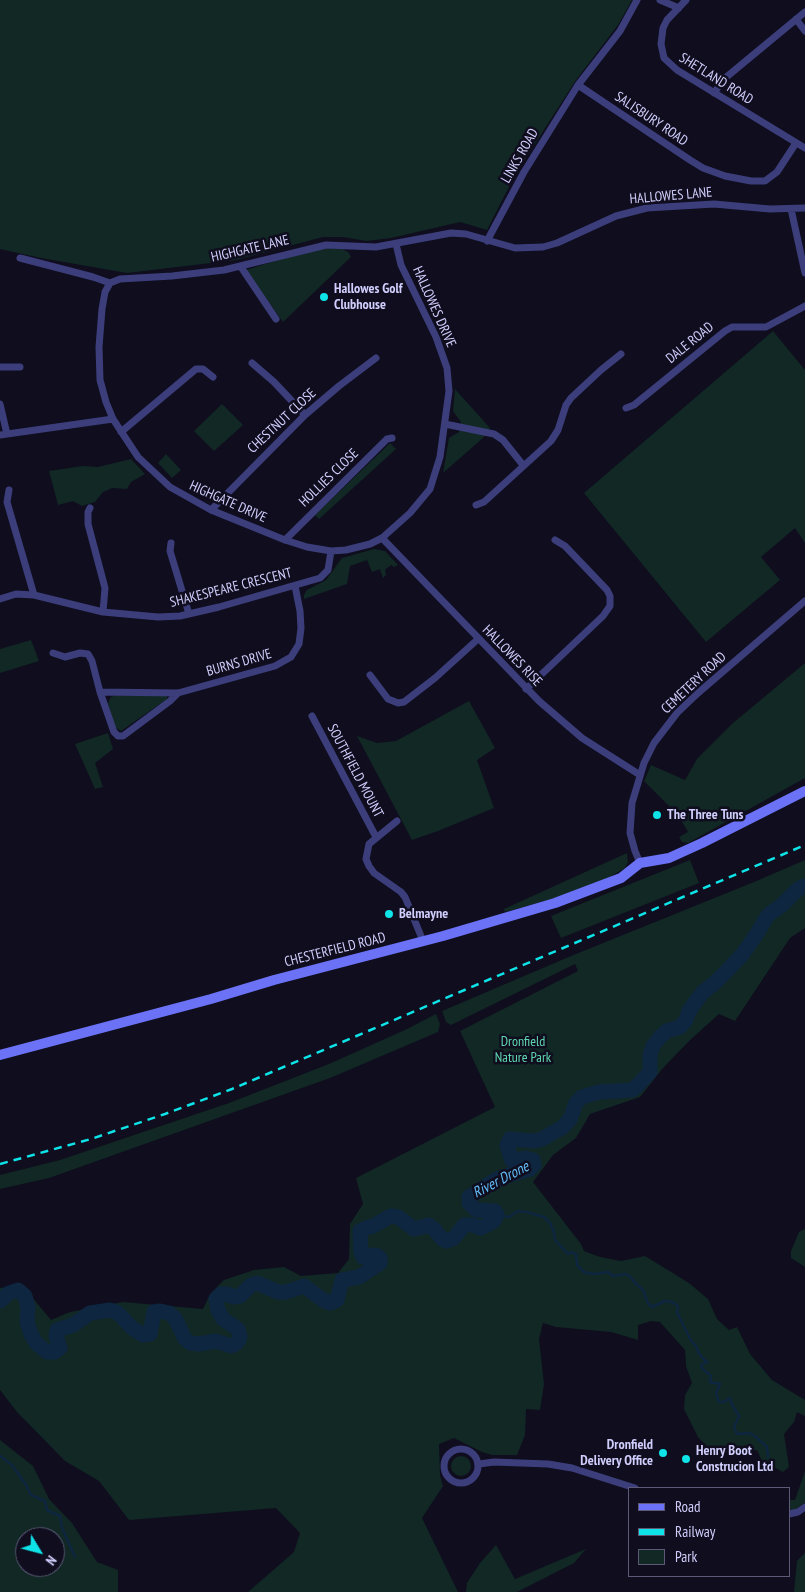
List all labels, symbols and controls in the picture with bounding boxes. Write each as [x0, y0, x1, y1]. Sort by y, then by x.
street label: SHETLAND ROAD [676, 50, 756, 108]
street label: SALISBURY ROAD [611, 88, 691, 150]
street label: LINKS ROAD [498, 126, 542, 186]
street label: HALLOWES LANE [629, 184, 713, 208]
street label: HIGHGATE LANE [210, 232, 290, 266]
street label: HALLOWES DRIVE [409, 264, 459, 350]
place label: Hallowes Golf Clubhouse [334, 281, 403, 314]
marker: Hallowes Golf Clubhouse [318, 291, 330, 303]
street label: DALE ROAD [663, 319, 717, 367]
street label: CHESTNUT CLOSE [244, 385, 320, 457]
street label: HOLLIES CLOSE [296, 446, 362, 510]
street label: HIGHGATE DRIVE [187, 477, 269, 527]
street label: SHAKESPEARE CRESCENT [168, 565, 294, 611]
street label: HALLOWES RISE [479, 622, 545, 690]
street label: BURNS DRIVE [205, 646, 273, 680]
street label: CEMETERY ROAD [658, 649, 730, 717]
street label: SOUTHFIELD MOUNT [323, 721, 387, 821]
place label: The Three Tuns [667, 807, 744, 823]
marker: The Three Tuns [651, 809, 663, 821]
place label: Belmayne [399, 906, 448, 922]
marker: Belmayne [383, 908, 395, 920]
street label: CHESTERFIELD ROAD [283, 929, 387, 971]
park label: Dronfield Nature Park [495, 1034, 551, 1066]
water label: River Drone [470, 1158, 532, 1202]
place label: Dronfield Delivery Office [580, 1437, 653, 1470]
place label: Henry Boot Construcion Ltd [696, 1443, 773, 1475]
marker: Dronfield Delivery Office [657, 1447, 669, 1459]
marker: Henry Boot Construcion Ltd [680, 1453, 692, 1465]
legend [628, 1487, 790, 1577]
text: Road [675, 1497, 701, 1516]
text: Railway [675, 1522, 715, 1541]
north arrow [15, 1527, 65, 1577]
text: Park [675, 1547, 697, 1566]
text: N [42, 1552, 61, 1569]

